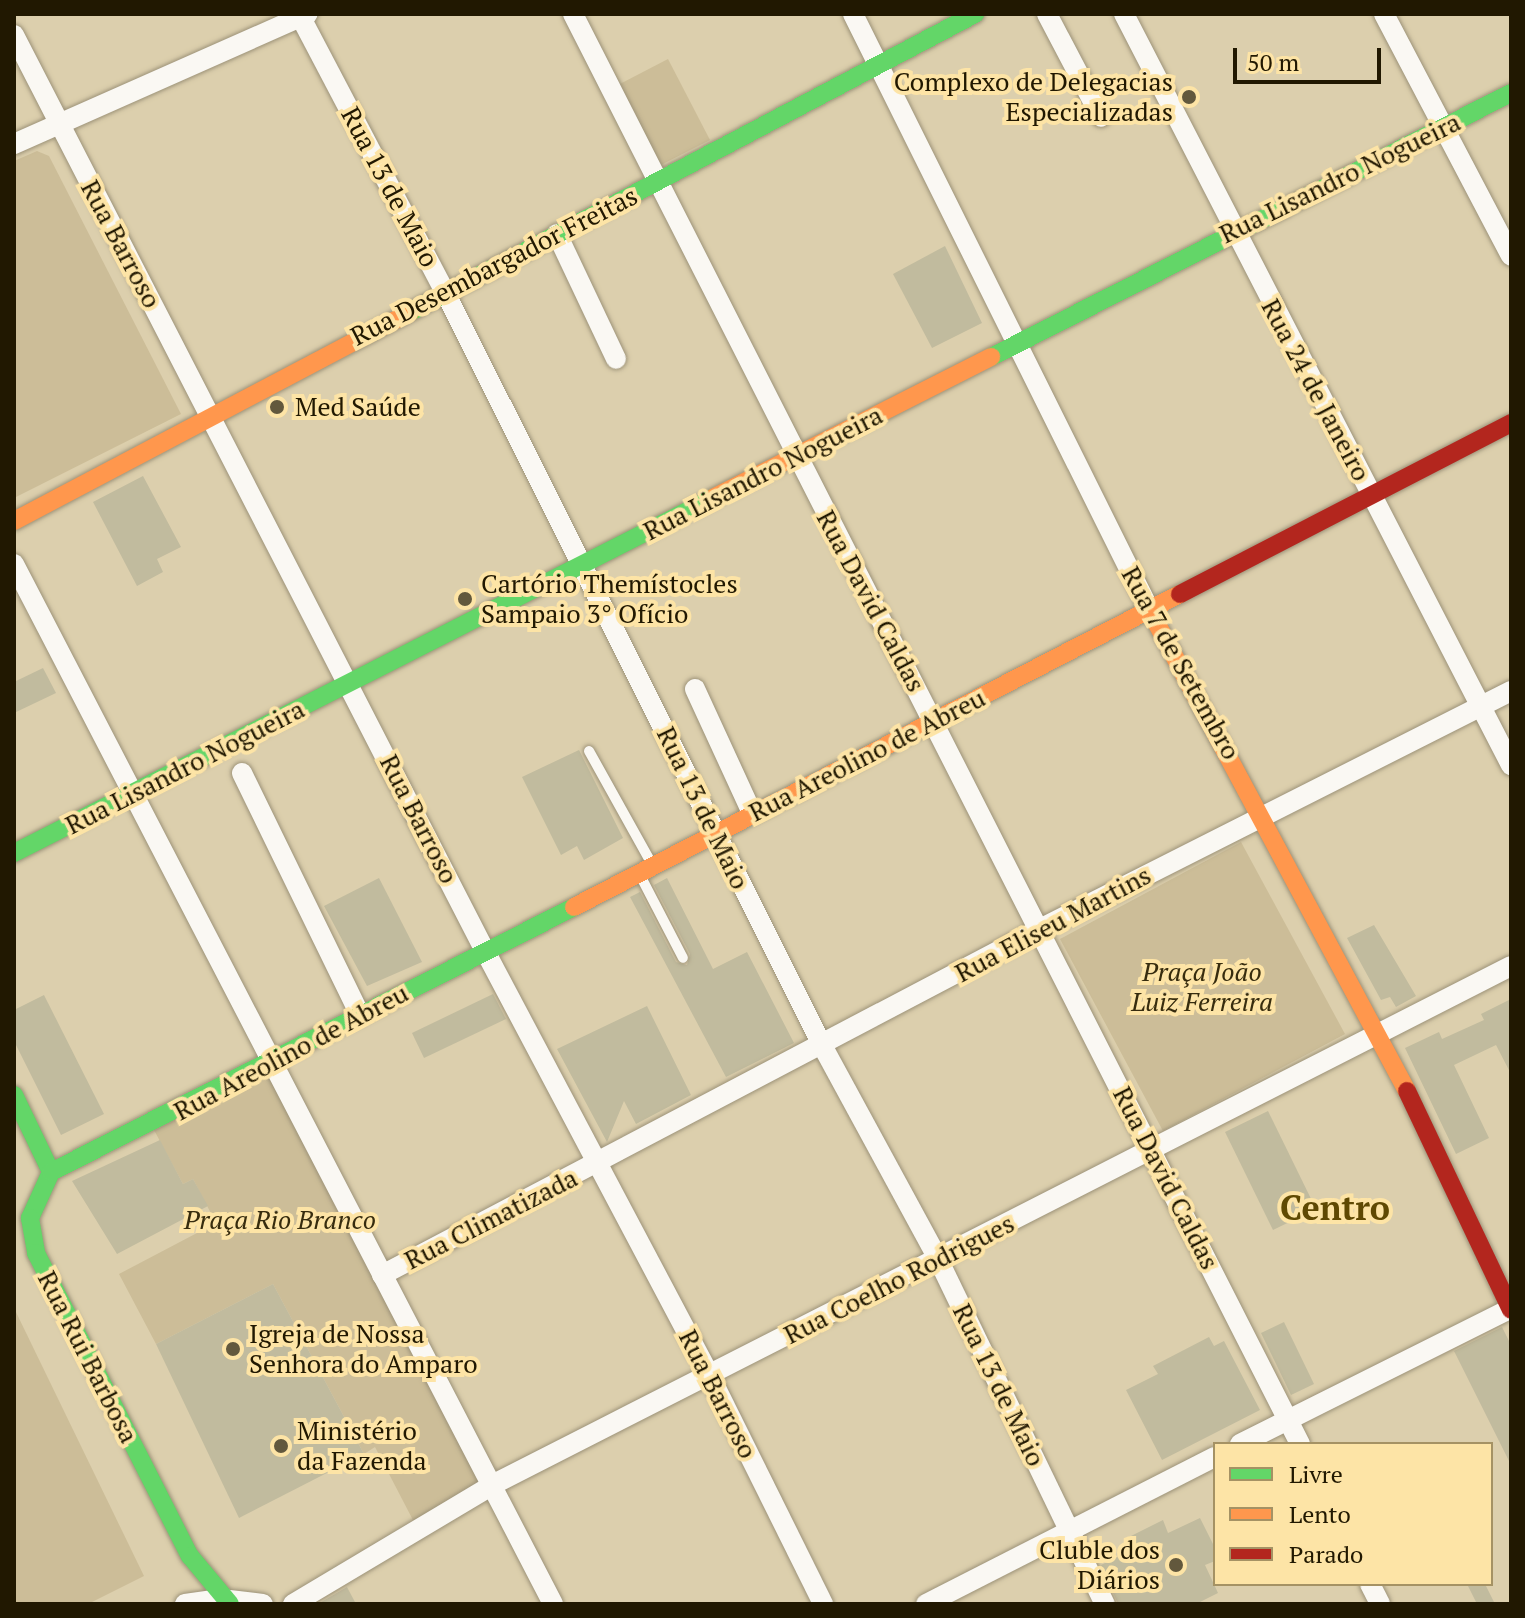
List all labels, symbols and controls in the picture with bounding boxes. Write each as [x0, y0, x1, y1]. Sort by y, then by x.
scale bar [1237, 32, 1385, 82]
text: 50 m [1247, 46, 1299, 78]
place label: Complexo de Delegacias Especializadas [894, 66, 1173, 128]
marker: Complexo de Delegacias Especializadas [1180, 88, 1198, 106]
street label: Rua 13 de Maio [335, 102, 445, 272]
street label: Rua Lisandro Nogueira [1215, 106, 1465, 250]
street label: Rua Barroso [74, 175, 168, 313]
street label: Rua Desembargador Freitas [345, 180, 643, 352]
street label: Rua 24 de Janeiro [1255, 294, 1377, 486]
place label: Med Saúde [295, 391, 421, 423]
marker: Med Saúde [266, 396, 288, 418]
street label: Rua Lisandro Nogueira [638, 399, 888, 547]
street label: Rua David Caldas [810, 505, 932, 697]
street label: Rua 7 de Setembro [1115, 561, 1247, 765]
place label: Cartório Themístocles Sampaio 3° Ofício [481, 568, 738, 630]
marker: Cartório Themístocles Sampaio 3° Ofício [456, 590, 474, 608]
street label: Rua Areolino de Abreu [743, 682, 991, 828]
street label: Rua Lisandro Nogueira [60, 693, 310, 841]
street label: Rua 13 de Maio [650, 722, 756, 894]
street label: Rua Barroso [373, 750, 465, 888]
street label: Rua Eliseu Martins [950, 859, 1156, 989]
park label: Praça João Luiz Ferreira [1131, 956, 1273, 1018]
street label: Rua Areolino de Abreu [168, 977, 414, 1127]
street label: Rua David Caldas [1107, 1081, 1225, 1275]
street label: Rua Climatizada [399, 1162, 583, 1276]
district label: Centro [1280, 1188, 1390, 1228]
park label: Praça Rio Branco [184, 1204, 376, 1236]
street label: Rua Coelho Rodrigues [779, 1207, 1019, 1351]
street label: Rua Rui Barbosa [31, 1266, 145, 1448]
street label: Rua 13 de Maio [946, 1299, 1052, 1471]
place label: Igreja de Nossa Senhora do Amparo [249, 1318, 478, 1380]
street label: Rua Barroso [672, 1325, 764, 1463]
marker: Igreja de Nossa Senhora do Amparo [224, 1340, 242, 1358]
place label: Ministério da Fazenda [297, 1415, 427, 1476]
marker: Ministério da Fazenda [272, 1437, 290, 1455]
legend [1213, 1442, 1493, 1586]
text: Livre [1289, 1458, 1343, 1490]
text: Lento [1289, 1498, 1351, 1530]
place label: Cluble dos Diários [1039, 1534, 1160, 1596]
text: Parado [1289, 1538, 1363, 1570]
marker: Cluble dos Diários [1167, 1556, 1185, 1574]

